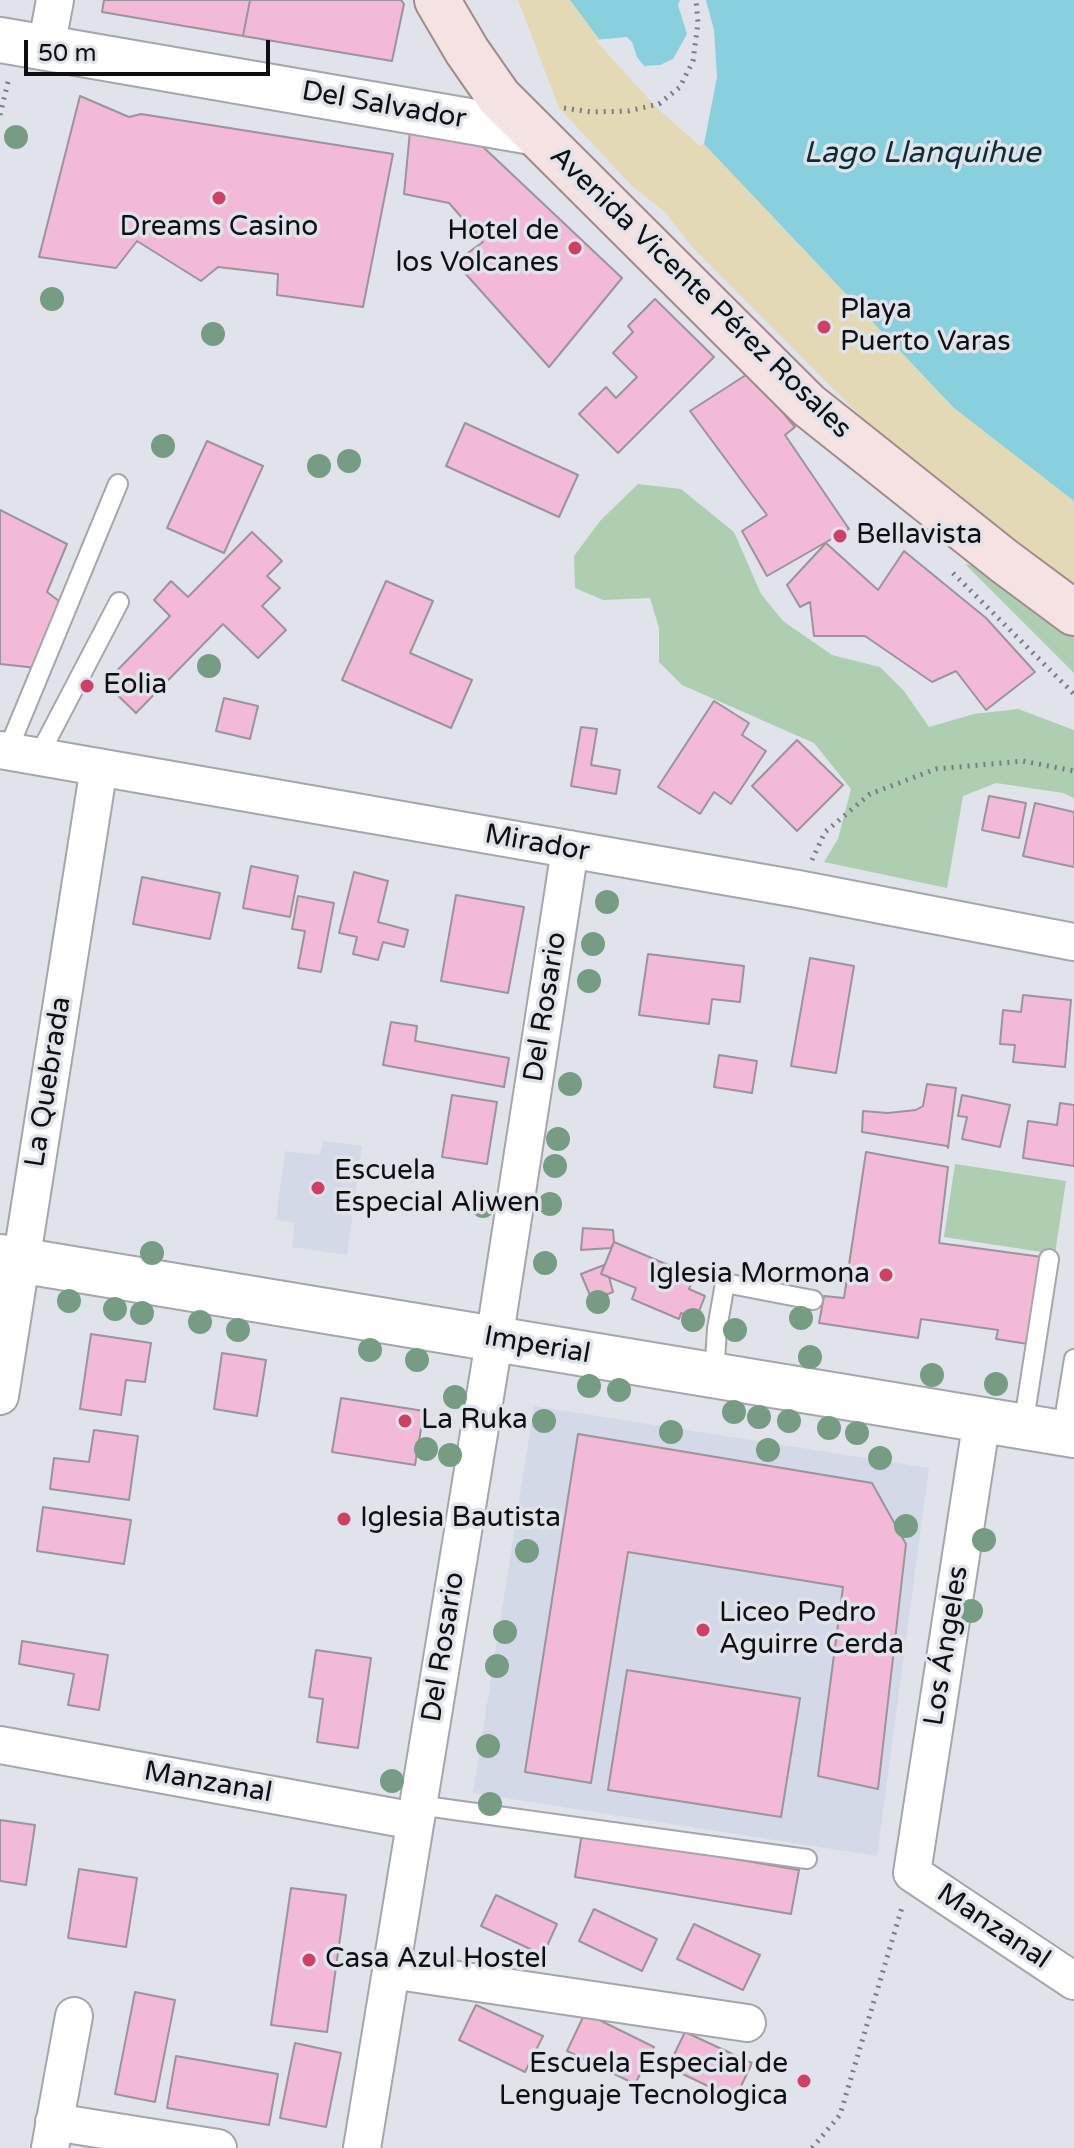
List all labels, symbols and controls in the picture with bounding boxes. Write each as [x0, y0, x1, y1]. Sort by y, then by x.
scale bar [28, 24, 274, 74]
text: 50 m [38, 39, 96, 68]
street label: Del Salvador [299, 75, 469, 137]
water label: Lago Llanquihue [803, 136, 1041, 172]
street label: Avenida Vicente Pérez Rosales [542, 140, 858, 446]
marker: Dreams Casino [210, 189, 228, 207]
place label: Dreams Casino [120, 211, 318, 245]
place label: Hotel de los Volcanes [395, 215, 559, 281]
marker: Hotel de los Volcanes [566, 239, 584, 257]
place label: Playa Puerto Varas [840, 294, 1011, 360]
marker: Playa Puerto Varas [815, 318, 833, 336]
place label: Bellavista [856, 519, 982, 553]
marker: Bellavista [831, 527, 849, 545]
place label: Eolia [103, 669, 167, 703]
marker: Eolia [78, 677, 96, 695]
street label: Mirador [482, 818, 592, 870]
street label: Del Rosario [518, 930, 574, 1084]
street label: La Quebrada [19, 994, 79, 1170]
place label: Escuela Especial Aliwen [334, 1155, 540, 1221]
marker: Escuela Especial Aliwen [309, 1179, 327, 1197]
place label: Iglesia Mormona [649, 1258, 870, 1292]
marker: Iglesia Mormona [877, 1266, 895, 1284]
street label: Imperial [481, 1320, 593, 1372]
place label: La Ruka [421, 1404, 528, 1438]
marker: La Ruka [396, 1412, 414, 1430]
place label: Iglesia Bautista [360, 1502, 561, 1536]
marker: Iglesia Bautista [335, 1510, 353, 1528]
street label: Los Ángeles [918, 1564, 976, 1728]
street label: Del Rosario [416, 1570, 472, 1724]
place label: Liceo Pedro Aguirre Cerda [719, 1597, 904, 1663]
marker: Liceo Pedro Aguirre Cerda [694, 1621, 712, 1639]
street label: Manzanal [141, 1755, 275, 1811]
street label: Manzanal [930, 1877, 1056, 1977]
place label: Casa Azul Hostel [325, 1943, 547, 1977]
marker: Casa Azul Hostel [300, 1951, 318, 1969]
place label: Escuela Especial de Lenguaje Tecnologica [499, 2048, 788, 2114]
marker: Escuela Especial de Lenguaje Tecnologica [795, 2072, 813, 2090]

